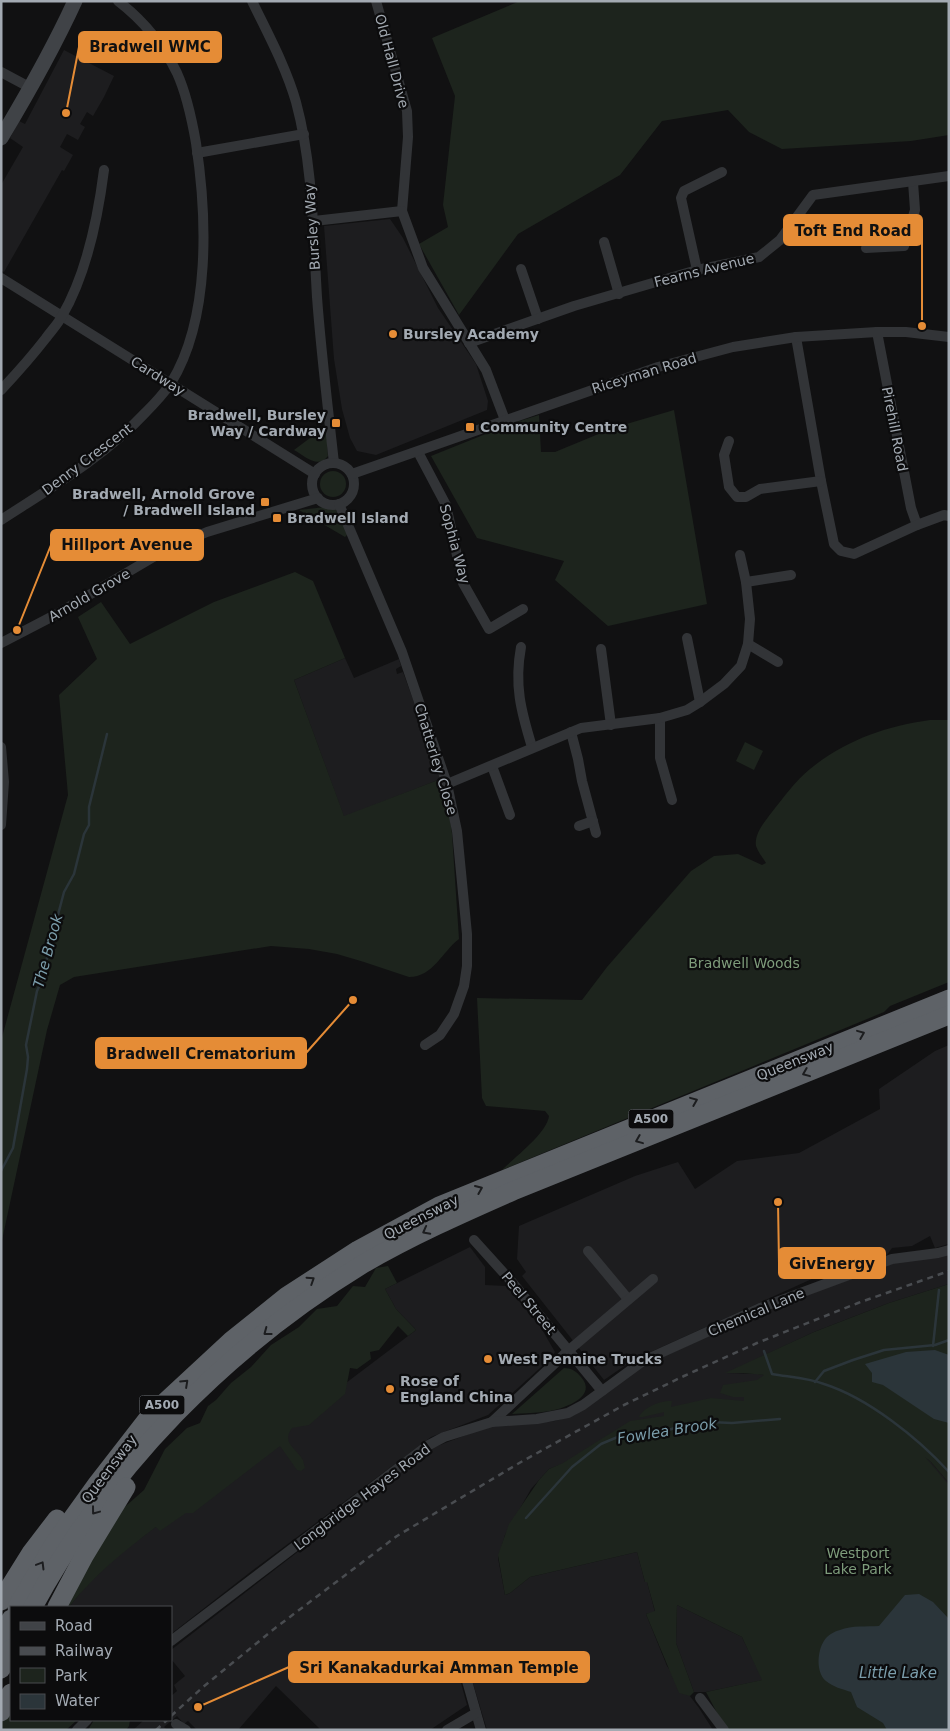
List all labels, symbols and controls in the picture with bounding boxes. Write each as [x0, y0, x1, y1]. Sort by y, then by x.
street label: Old Hall Drive [372, 12, 412, 110]
callout: Bradwell WMC [79, 32, 221, 62]
text: Bradwell WMC [89, 38, 211, 56]
street label: Bursley Way [301, 183, 323, 271]
callout: Toft End Road [784, 215, 922, 245]
text: Toft End Road [794, 222, 912, 240]
street label: Fearns Avenue [652, 250, 756, 290]
place label: Bursley Academy [403, 326, 539, 342]
marker: Bursley Academy [387, 328, 399, 340]
street label: Riceyman Road [590, 349, 698, 397]
street label: Cardway [128, 353, 188, 399]
street label: Pirehill Road [879, 385, 911, 473]
place label: Bradwell, Bursley Way / Cardway [187, 407, 326, 439]
marker: Bradwell, Bursley Way / Cardway [330, 417, 342, 429]
place label: Community Centre [480, 419, 627, 435]
street label: Denry Crescent [39, 420, 136, 498]
marker: Community Centre [464, 421, 476, 433]
place label: Bradwell, Arnold Grove / Bradwell Island [72, 486, 255, 518]
marker: Bradwell, Arnold Grove / Bradwell Island [259, 496, 271, 508]
street label: Sophia Way [437, 502, 473, 586]
place label: Bradwell Island [287, 510, 409, 526]
marker: Bradwell Island [271, 512, 283, 524]
callout: Hillport Avenue [51, 530, 203, 560]
text: Hillport Avenue [61, 536, 193, 554]
street label: Arnold Grove [45, 565, 133, 625]
street label: Chatterley Close [411, 701, 461, 817]
water label: The Brook [29, 911, 67, 990]
park label: Bradwell Woods [688, 955, 800, 971]
one-way arrow [856, 1030, 865, 1040]
callout: Bradwell Crematorium [96, 1038, 306, 1068]
street label: Queensway [754, 1038, 836, 1084]
text: Bradwell Crematorium [106, 1045, 296, 1063]
one-way arrow [802, 1066, 811, 1077]
one-way arrow [690, 1097, 698, 1107]
road number: A500 [628, 1110, 674, 1128]
one-way arrow [635, 1134, 644, 1144]
one-way arrow [474, 1185, 483, 1196]
street label: Queensway [381, 1191, 461, 1243]
one-way arrow [422, 1225, 431, 1235]
callout: GivEnergy [779, 1248, 885, 1278]
text: GivEnergy [789, 1255, 875, 1273]
street label: Peel Street [498, 1269, 560, 1338]
one-way arrow [305, 1277, 314, 1287]
street label: Chemical Lane [705, 1284, 807, 1340]
one-way arrow [264, 1326, 273, 1334]
place label: West Pennine Trucks [498, 1351, 662, 1367]
marker: West Pennine Trucks [482, 1353, 494, 1365]
place label: Rose of England China [400, 1373, 513, 1405]
one-way arrow [180, 1380, 189, 1389]
marker: Rose of England China [384, 1383, 396, 1395]
road number: A500 [140, 1396, 184, 1414]
water label: Fowlea Brook [616, 1414, 720, 1448]
street label: Queensway [78, 1432, 140, 1506]
street label: Longbridge Hayes Road [291, 1441, 433, 1553]
one-way arrow [92, 1505, 100, 1514]
park label: Westport Lake Park [824, 1545, 893, 1577]
one-way arrow [35, 1561, 45, 1570]
legend [10, 1606, 172, 1721]
text: Road [55, 1617, 93, 1635]
text: Railway [55, 1642, 113, 1660]
callout: Sri Kanakadurkai Amman Temple [289, 1652, 589, 1682]
text: Sri Kanakadurkai Amman Temple [299, 1659, 579, 1677]
water label: Little Lake [859, 1664, 937, 1682]
text: Park [55, 1667, 88, 1685]
text: Water [55, 1692, 100, 1710]

